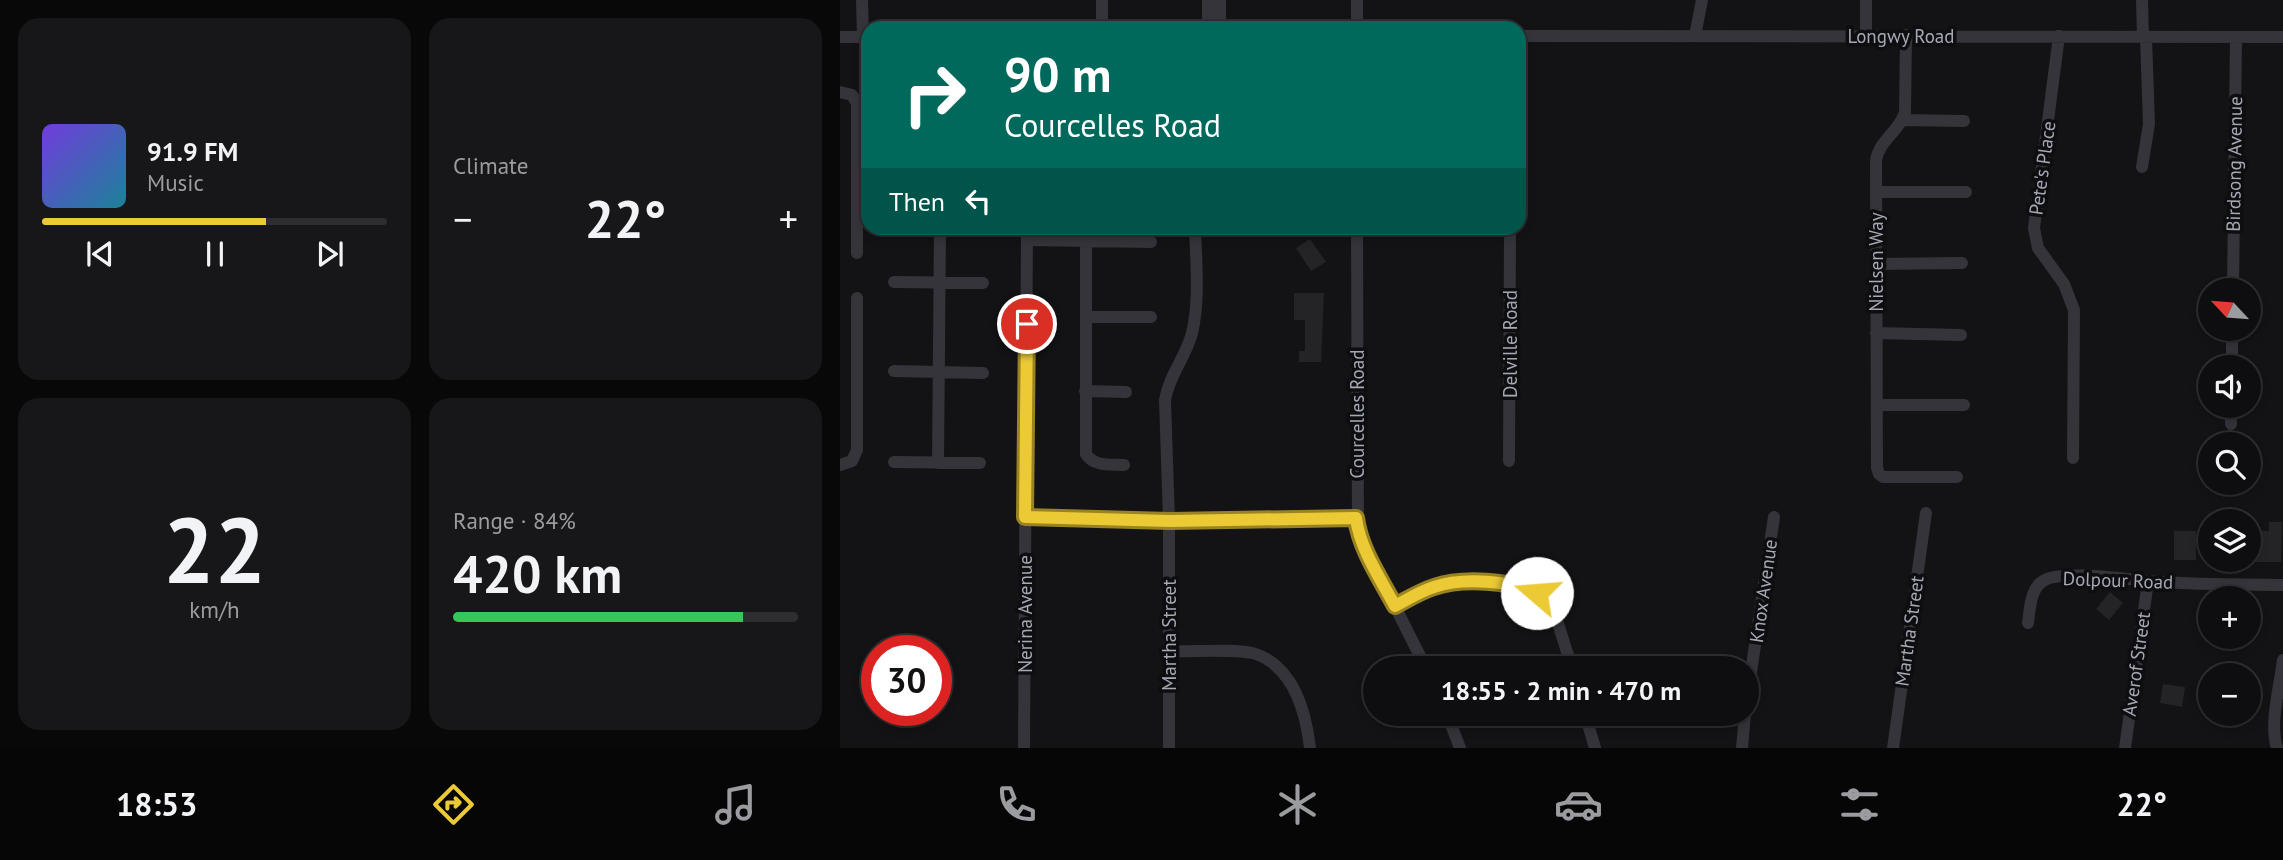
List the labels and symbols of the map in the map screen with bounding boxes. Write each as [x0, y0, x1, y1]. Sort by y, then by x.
street label: Longwy Road [1847, 24, 1955, 48]
street label: Birdsong Avenue [2221, 96, 2247, 232]
street label: Pete's Place [2024, 119, 2060, 217]
street label: Nielsen Way [1864, 212, 1888, 312]
north arrow [2198, 278, 2261, 341]
street label: Delville Road [1498, 290, 1522, 398]
pin [997, 294, 1057, 354]
street label: Courcelles Road [1345, 350, 1369, 478]
street label: Knox Avenue [1744, 538, 1782, 644]
street label: Nerina Avenue [1013, 555, 1037, 673]
position arrow [1500, 556, 1574, 630]
street label: Dolpour Road [2062, 566, 2174, 594]
street label: Martha Street [1889, 574, 1929, 688]
street label: Martha Street [1157, 579, 1181, 691]
street label: Averof Street [2117, 610, 2155, 718]
speed limit sign: 30 [861, 635, 952, 726]

